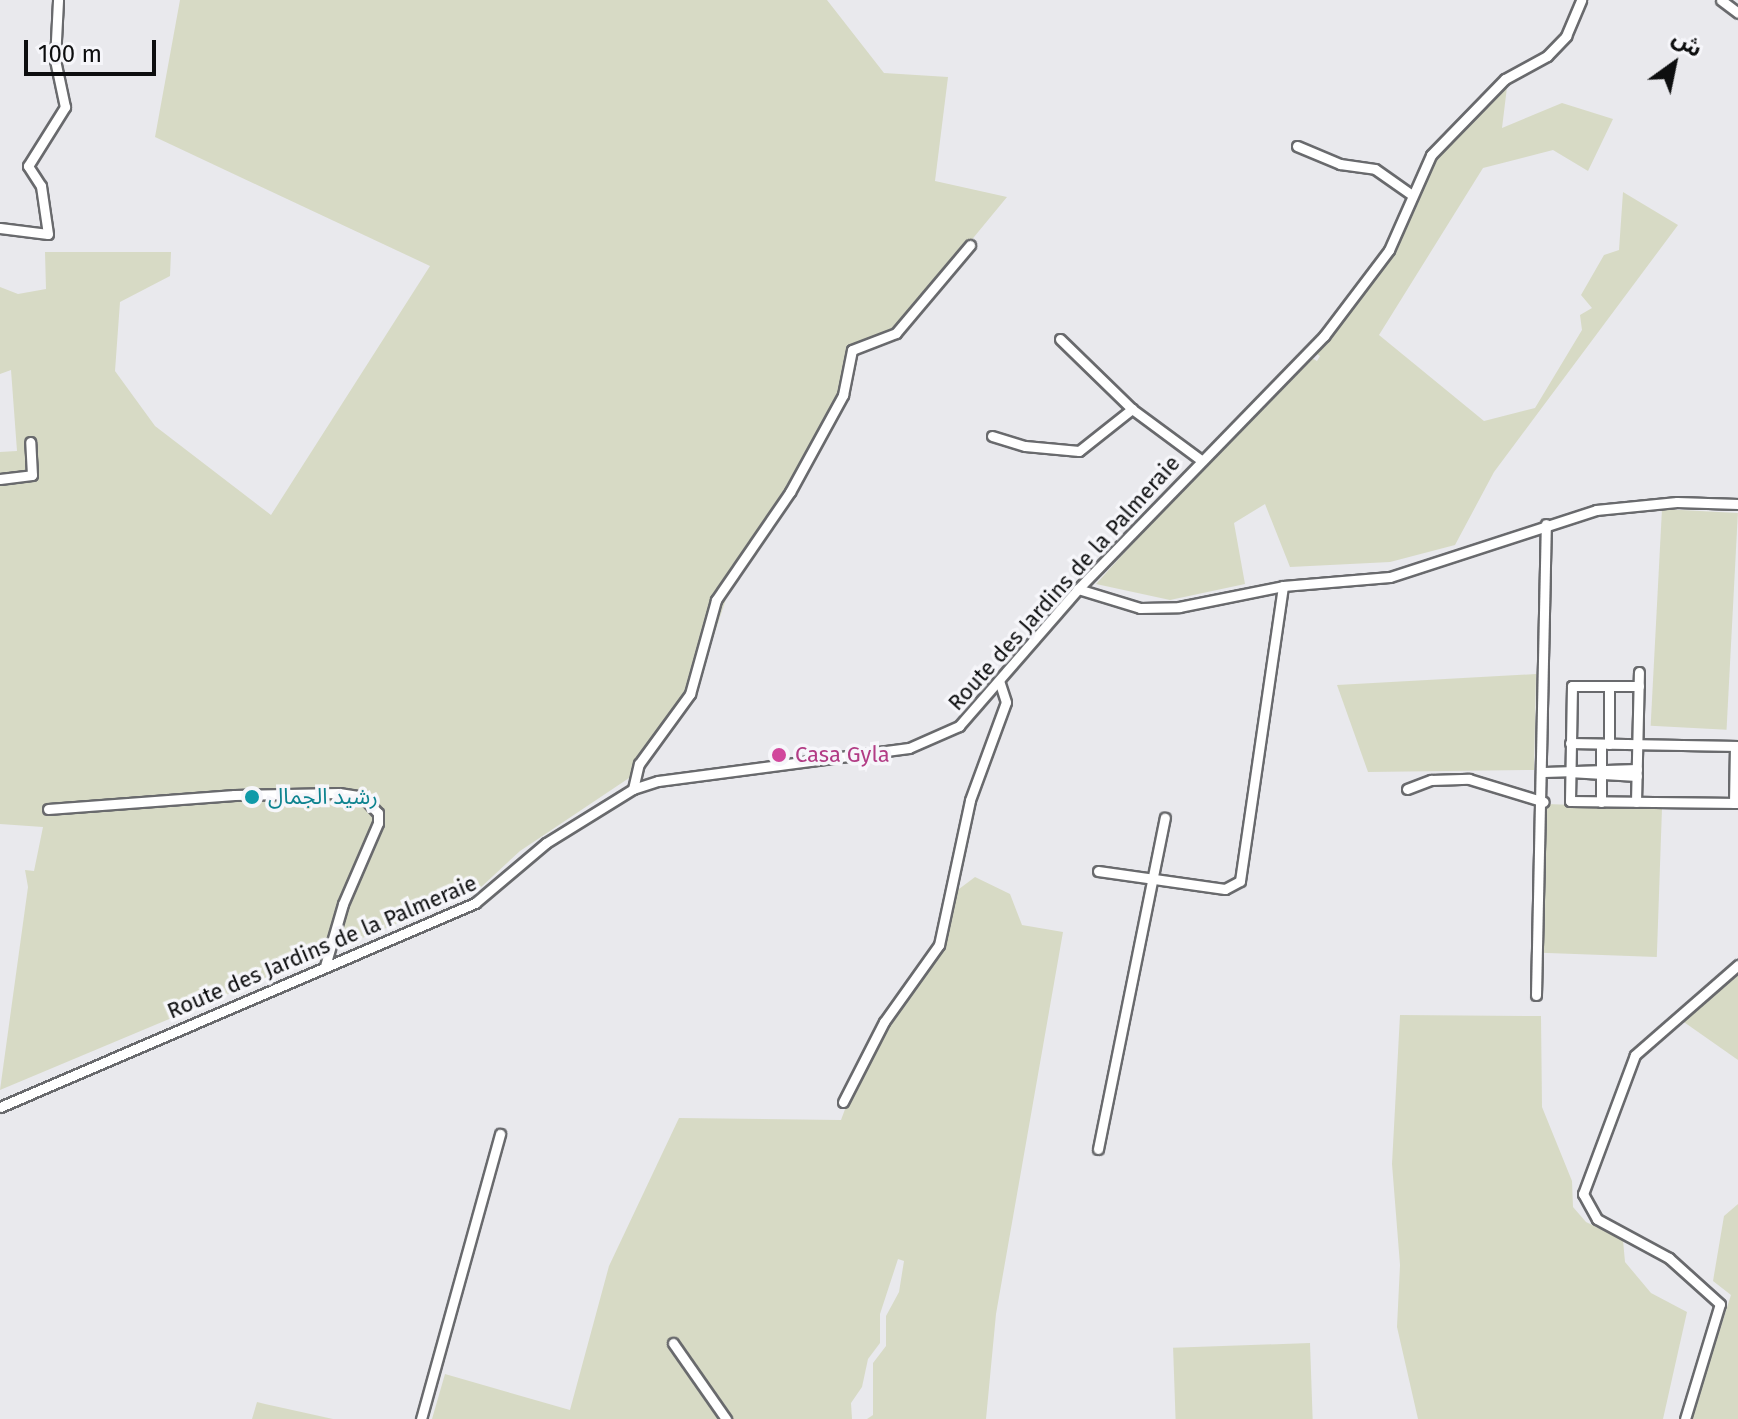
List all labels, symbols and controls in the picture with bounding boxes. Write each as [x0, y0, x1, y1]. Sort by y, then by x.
scale bar [28, 24, 160, 74]
north arrow [1634, 24, 1714, 104]
text: ش [1667, 24, 1707, 63]
text: 100 m [38, 40, 102, 68]
street label: Route des Jardins de la Palmeraie [943, 450, 1185, 716]
place label: Casa Gyla [795, 742, 890, 768]
marker: Casa Gyla [770, 746, 788, 764]
place label: رشيد الجمال [268, 784, 378, 810]
marker: رشيد الجمال [243, 788, 261, 806]
street label: Route des Jardins de la Palmeraie [163, 870, 481, 1024]

